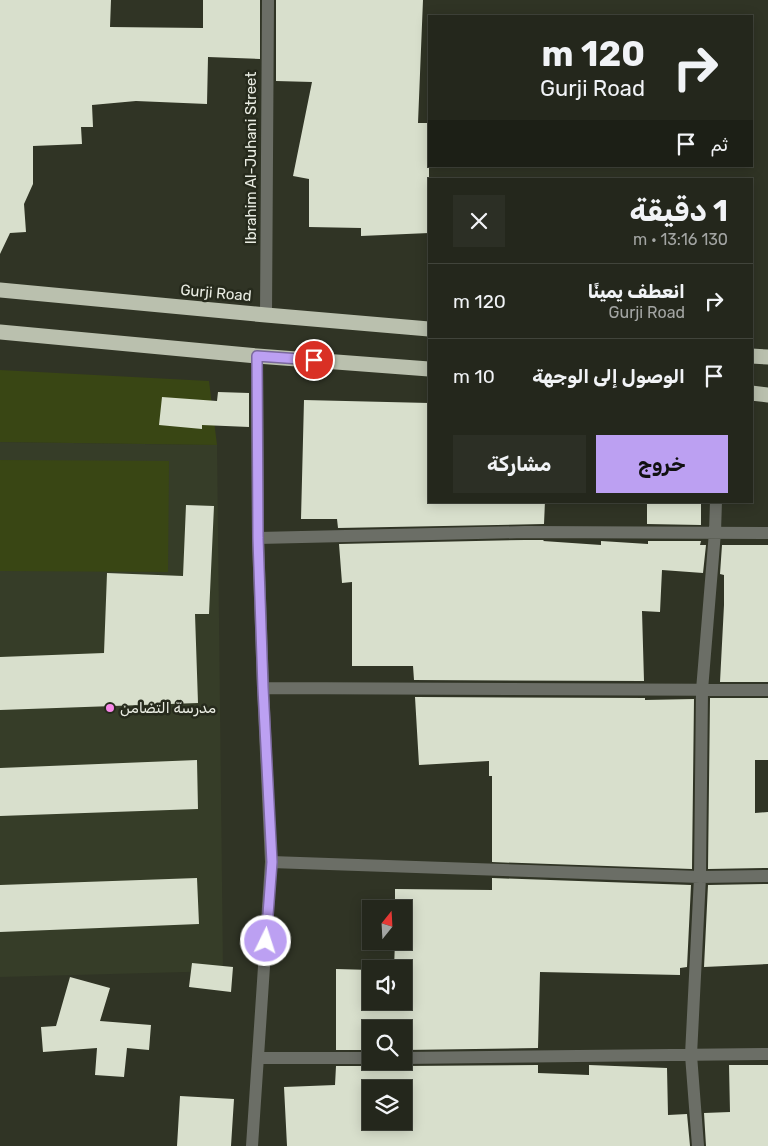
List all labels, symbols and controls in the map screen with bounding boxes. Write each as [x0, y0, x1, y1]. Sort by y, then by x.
text: 120 m [542, 33, 645, 75]
icon: right [663, 35, 728, 100]
street label: Ibrahim Al-Juhani Street [242, 72, 260, 244]
text: Gurji Road [540, 75, 645, 102]
icon: arrive [672, 130, 700, 158]
text: ثم [710, 133, 728, 156]
text: 1 دقيقة [630, 193, 728, 229]
button: close [453, 195, 505, 247]
text: 130 m · 13:16 [633, 230, 728, 249]
text: انعطف يمينًا [588, 280, 685, 303]
street label: Gurji Road [180, 281, 252, 305]
icon: right [700, 287, 728, 315]
text: 120 m [453, 290, 506, 313]
text: Gurji Road [609, 303, 685, 322]
pin [293, 339, 335, 381]
icon: arrive [300, 346, 328, 374]
icon: arrive [700, 362, 728, 390]
text: 10 m [453, 365, 495, 388]
text: الوصول إلى الوجهة [532, 365, 685, 388]
button: مشاركة [453, 435, 586, 493]
button: خروج [596, 435, 728, 493]
place label: مدرسة التضامن [120, 699, 216, 717]
marker: مدرسة التضامن [104, 702, 116, 714]
north arrow [362, 900, 412, 950]
map controls [362, 900, 412, 1130]
position arrow [239, 914, 291, 966]
button: sound [362, 960, 412, 1010]
button: search [362, 1020, 412, 1070]
button: layers [362, 1080, 412, 1130]

